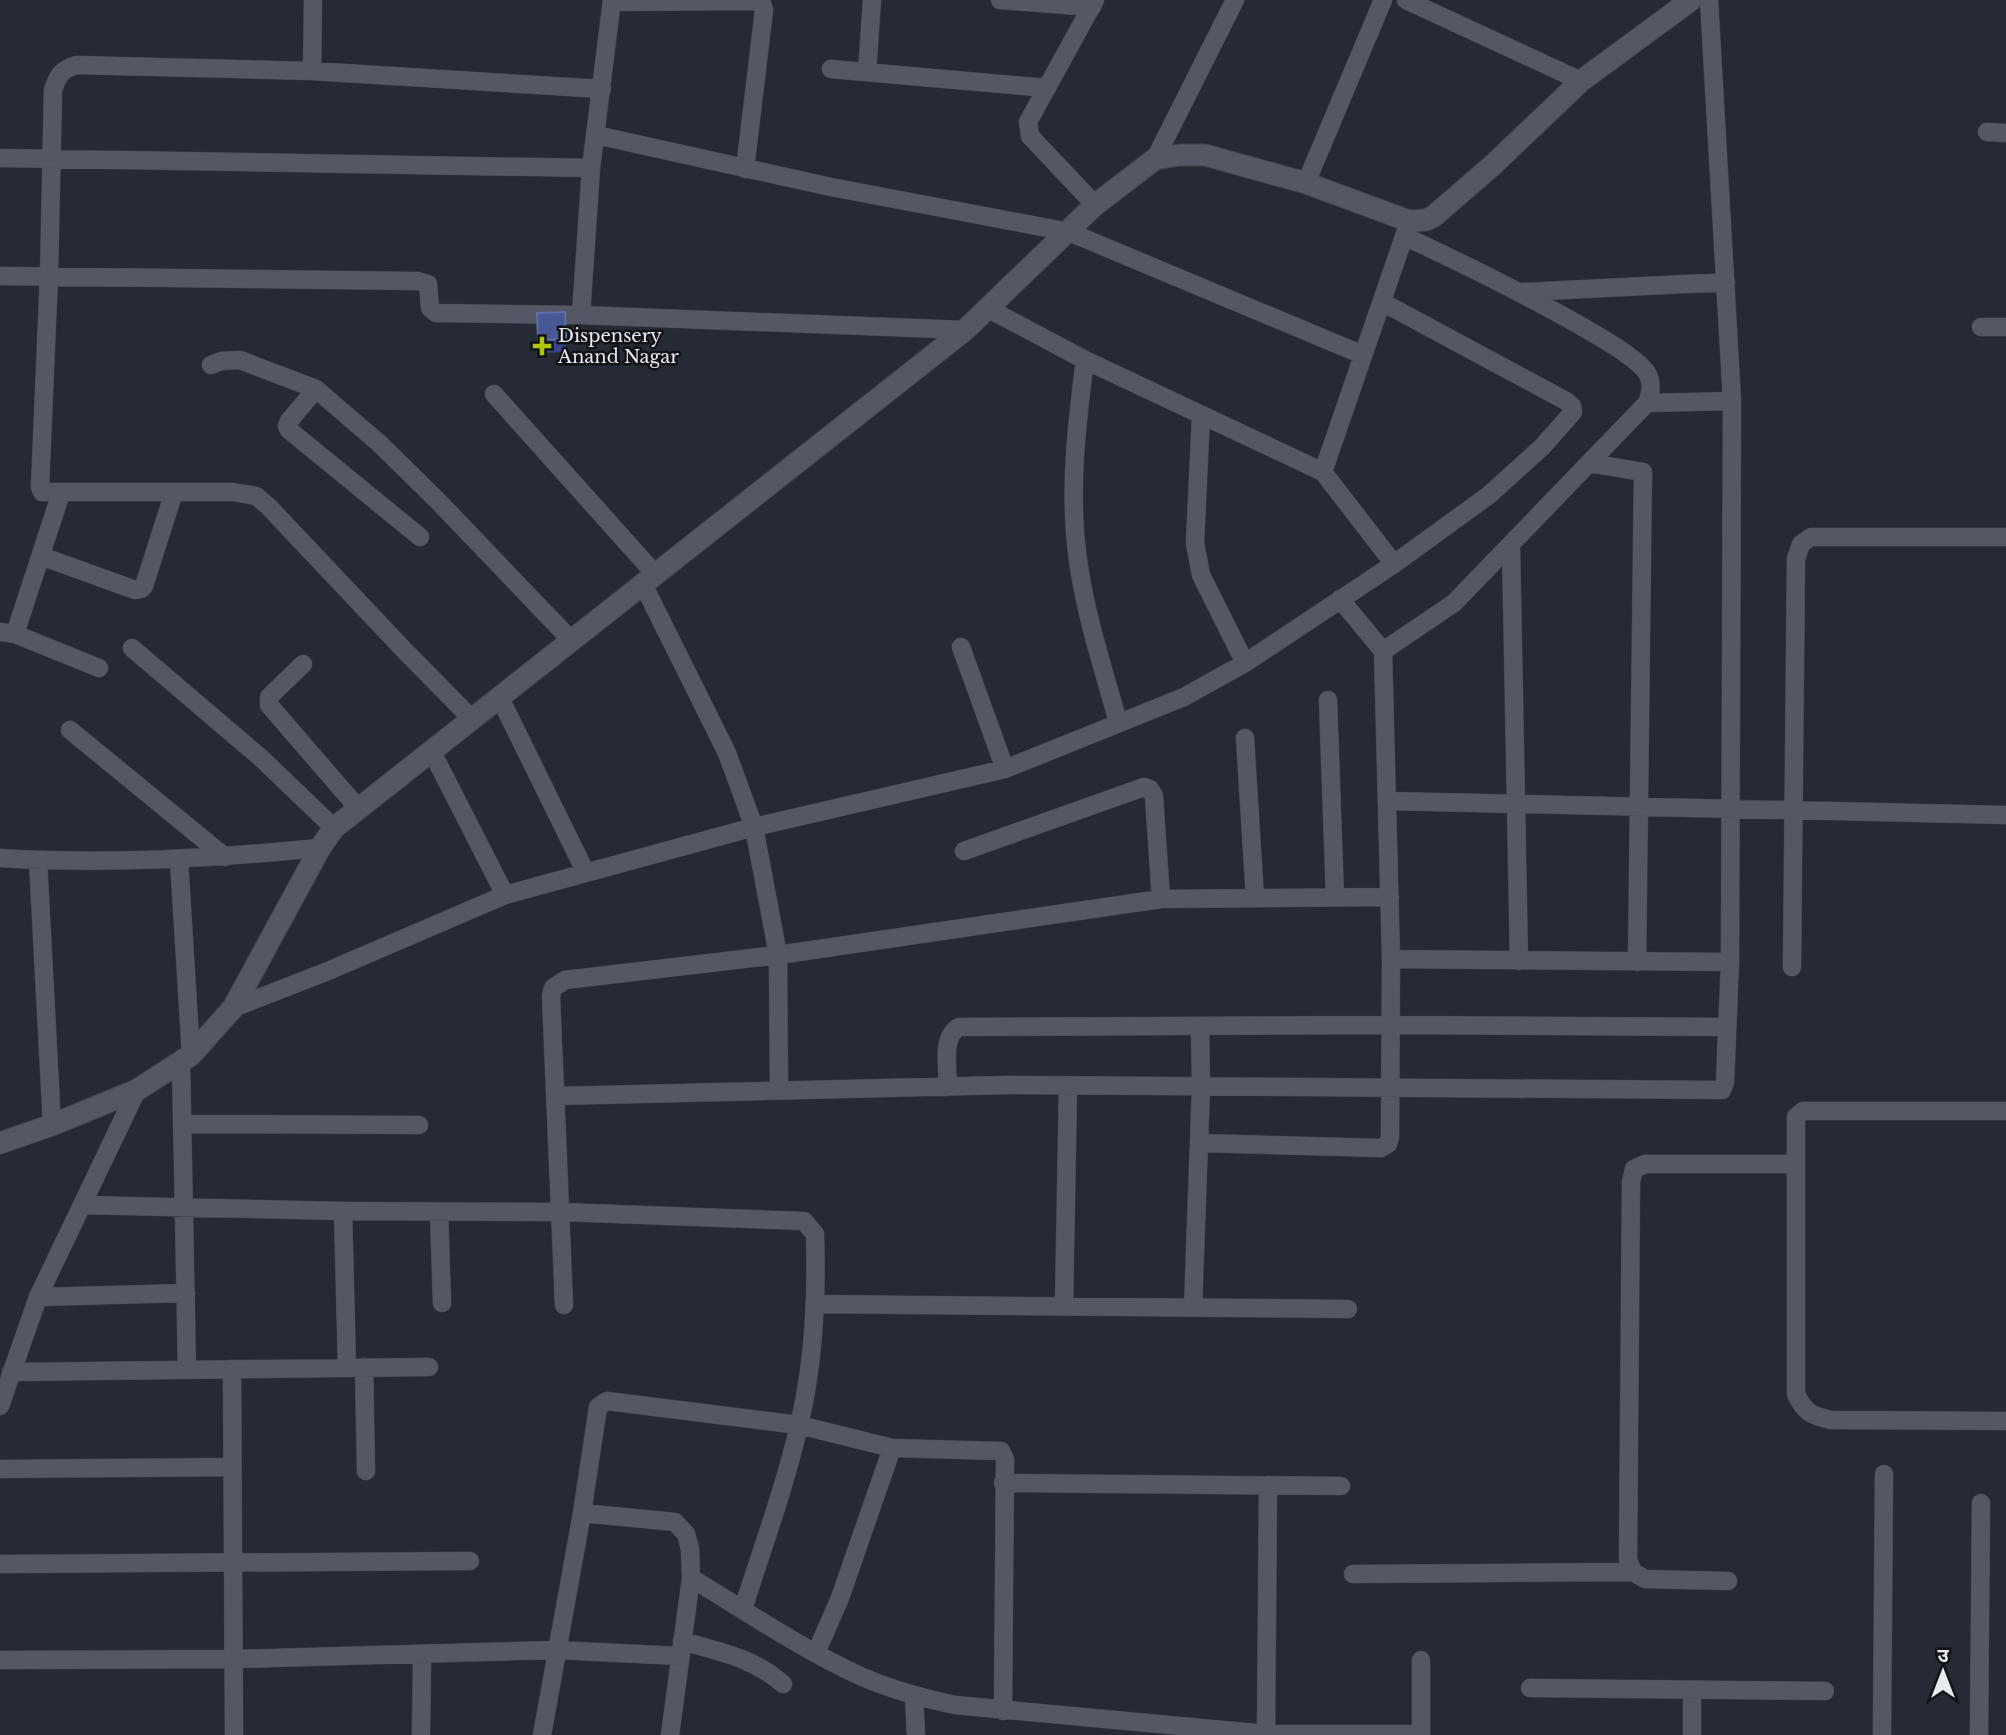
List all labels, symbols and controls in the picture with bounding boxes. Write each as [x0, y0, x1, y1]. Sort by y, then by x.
place label: Dispensery Anand Nagar [557, 325, 679, 368]
marker: Dispensery Anand Nagar [532, 336, 552, 356]
north arrow [1908, 1637, 1978, 1707]
text: उ [1937, 1644, 1949, 1667]

